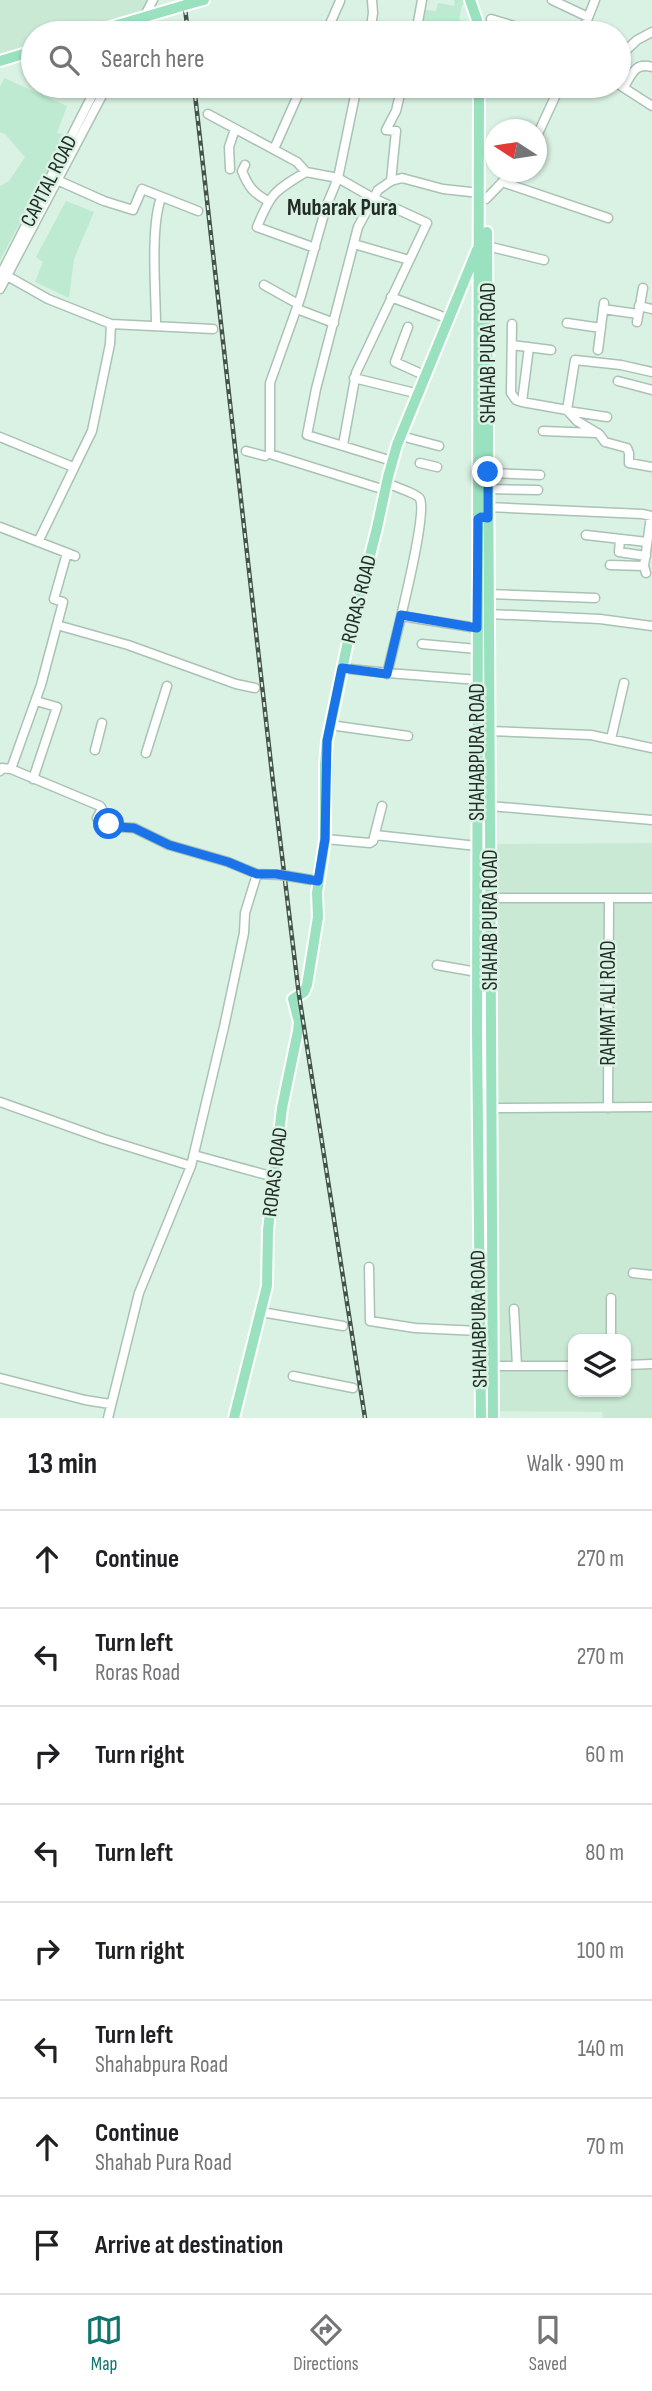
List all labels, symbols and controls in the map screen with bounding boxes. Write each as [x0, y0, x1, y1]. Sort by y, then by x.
search box [21, 21, 631, 98]
icon: search [45, 41, 83, 79]
text: Search here [101, 44, 204, 75]
north arrow [484, 119, 547, 182]
street label: CAPITAL ROAD [15, 131, 83, 231]
district label: Mubarak Pura [287, 194, 397, 222]
street label: SHAHAB PURA ROAD [476, 282, 501, 424]
route end [472, 456, 503, 487]
street label: RORAS ROAD [336, 552, 382, 646]
street label: SHAHABPURA ROAD [465, 683, 490, 821]
route start [93, 808, 124, 839]
street label: SHAHAB PURA ROAD [478, 849, 503, 991]
street label: RAHMAT ALI ROAD [596, 940, 621, 1066]
street label: RORAS ROAD [257, 1126, 293, 1218]
street label: SHAHABPURA ROAD [465, 1250, 493, 1388]
map controls [568, 1334, 631, 1397]
button: layers [568, 1334, 631, 1397]
text: 13 min [28, 1446, 97, 1482]
text: Walk · 990 m [527, 1450, 624, 1478]
icon: ahead [28, 1540, 66, 1578]
text: Continue [95, 1544, 179, 1575]
text: 270 m [577, 1545, 624, 1573]
text: Turn left [95, 1628, 173, 1659]
icon: left [28, 1638, 66, 1676]
text: 270 m [577, 1643, 624, 1671]
text: Roras Road [95, 1659, 180, 1687]
icon: right [28, 1736, 66, 1774]
text: Turn right [95, 1740, 184, 1771]
text: 60 m [585, 1741, 624, 1769]
icon: left [28, 1834, 66, 1872]
text: Turn left [95, 1838, 173, 1869]
text: 80 m [585, 1839, 624, 1867]
icon: right [28, 1932, 66, 1970]
text: Turn right [95, 1936, 184, 1967]
text: 100 m [577, 1937, 624, 1965]
text: Turn left [95, 2020, 173, 2051]
icon: left [28, 2030, 66, 2068]
text: 140 m [578, 2035, 624, 2063]
text: Shahabpura Road [95, 2051, 228, 2079]
text: Continue [95, 2118, 179, 2149]
icon: ahead [28, 2128, 66, 2166]
text: 70 m [586, 2133, 624, 2161]
text: Shahab Pura Road [95, 2149, 232, 2177]
icon: arrive [28, 2226, 66, 2264]
text: Arrive at destination [95, 2230, 283, 2261]
tab: Map [85, 2311, 123, 2376]
tab: Directions [293, 2311, 359, 2376]
tab: Saved [529, 2311, 567, 2376]

